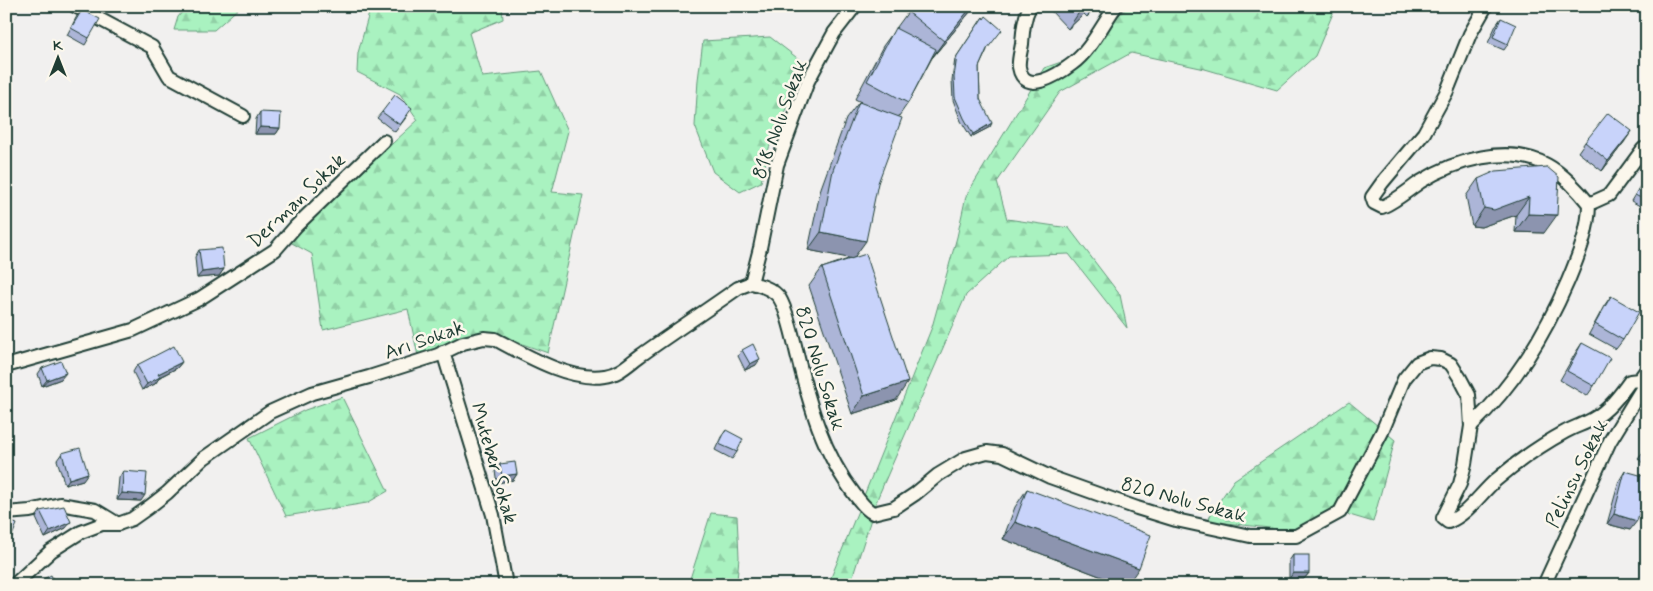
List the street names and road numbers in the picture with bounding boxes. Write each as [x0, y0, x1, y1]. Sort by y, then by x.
street label: 818 Nolu Sokak [746, 56, 815, 183]
street label: Derman Sokak [242, 147, 352, 255]
street label: 820 Nolu Sokak [788, 303, 851, 434]
street label: Arı Sokak [381, 314, 468, 367]
street label: Muteber Sokak [463, 400, 524, 527]
street label: Pelinsu Sokak [1539, 415, 1615, 533]
street label: 820 Nolu Sokak [1118, 471, 1249, 530]

